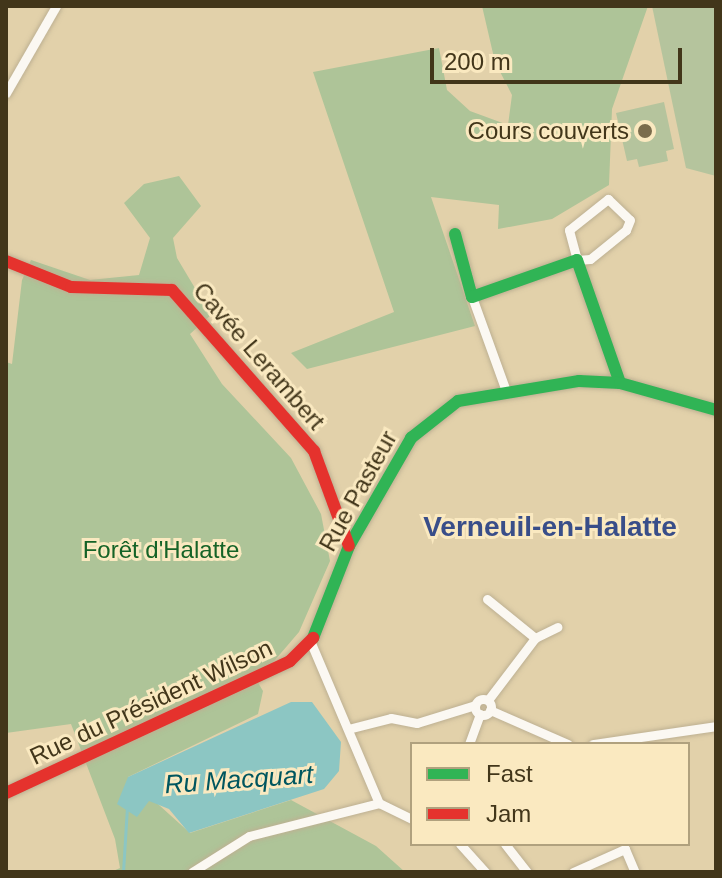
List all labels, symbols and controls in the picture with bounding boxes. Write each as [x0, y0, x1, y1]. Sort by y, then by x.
scale bar [434, 32, 686, 82]
text: 200 m [444, 48, 511, 75]
place label: Cours couverts [468, 117, 629, 145]
marker: Cours couverts [636, 122, 654, 140]
street label: Cavée Lerambert [187, 277, 331, 435]
street label: Rue Pasteur [313, 426, 403, 556]
district label: Verneuil-en-Halatte [423, 510, 677, 544]
park label: Forêt d'Halatte [83, 536, 239, 564]
street label: Rue du Président Wilson [25, 633, 277, 771]
legend [410, 742, 690, 846]
water label: Ru Macquart [164, 759, 314, 801]
text: Fast [486, 760, 533, 787]
text: Jam [486, 800, 531, 827]

